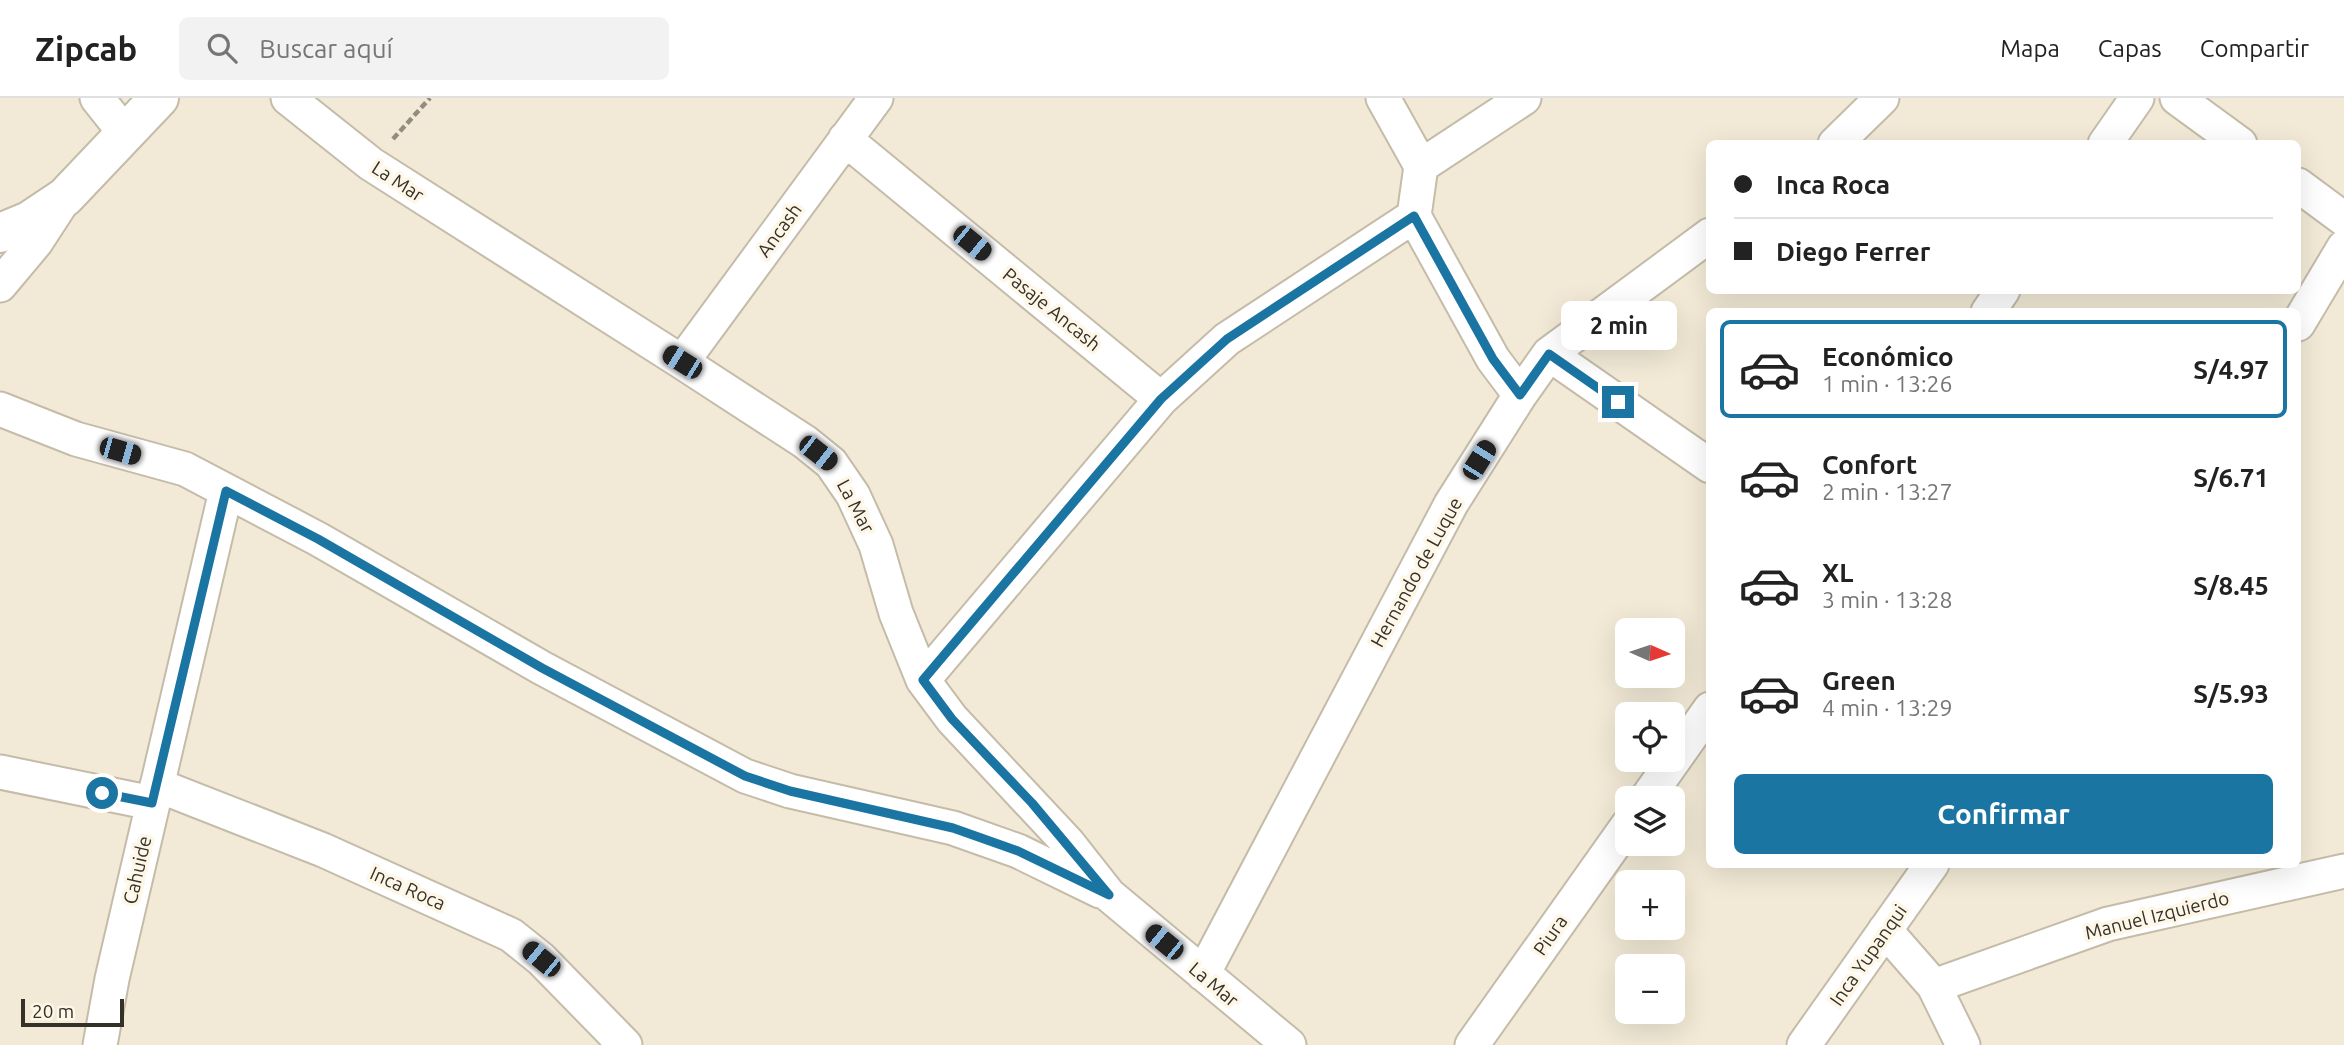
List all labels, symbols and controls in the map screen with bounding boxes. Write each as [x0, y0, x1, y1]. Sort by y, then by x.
search box [179, 17, 669, 80]
icon: search [203, 29, 241, 67]
text: Zipcab [35, 30, 137, 67]
text: Buscar aquí [259, 34, 393, 63]
text: Mapa [2000, 35, 2060, 62]
text: Capas [2098, 35, 2162, 62]
text: Compartir [2200, 35, 2309, 62]
street label: La Mar [368, 156, 428, 206]
text: Inca Roca [1776, 170, 1890, 199]
street label: Ancash [752, 199, 806, 261]
car [950, 222, 995, 264]
text: Diego Ferrer [1776, 237, 1931, 266]
street label: Pasaje Ancash [999, 263, 1105, 355]
callout: 2 min [1560, 300, 1676, 350]
text: 2 min [1590, 313, 1648, 338]
icon: car [1738, 338, 1801, 401]
car [659, 342, 706, 382]
text: Económico [1822, 342, 1954, 371]
text: S/4.97 [2193, 355, 2269, 384]
text: 1 min · 13:26 [1822, 371, 1953, 396]
route end [1602, 386, 1634, 418]
car [795, 432, 842, 474]
car [97, 435, 144, 467]
car [1459, 437, 1500, 483]
icon: car [1738, 446, 1801, 509]
text: Confort [1822, 450, 1917, 479]
text: S/6.71 [2193, 463, 2269, 492]
street label: La Mar [833, 476, 879, 536]
text: 2 min · 13:27 [1822, 479, 1953, 504]
street label: Hernando de Luque [1366, 493, 1466, 651]
icon: car [1738, 554, 1801, 617]
text: XL [1822, 558, 1853, 587]
text: S/8.45 [2193, 571, 2269, 600]
text: 3 min · 13:28 [1822, 587, 1953, 612]
north arrow [1615, 618, 1685, 688]
map controls [1615, 618, 1685, 1024]
icon: car [1738, 662, 1801, 725]
text: Green [1822, 666, 1896, 695]
text: S/5.93 [2193, 679, 2269, 708]
text: 4 min · 13:29 [1822, 695, 1953, 720]
button: locate [1615, 702, 1685, 772]
button: Confirmar [1734, 774, 2273, 854]
route start [86, 777, 118, 809]
button: layers [1615, 786, 1685, 856]
street label: Cahuide [118, 834, 156, 906]
street label: Inca Roca [367, 862, 449, 914]
button: + [1615, 870, 1685, 940]
street label: Manuel Izquierdo [2083, 886, 2231, 944]
street label: Inca Yupanqui [1825, 900, 1911, 1010]
street label: Piura [1528, 911, 1572, 959]
car [1142, 921, 1187, 963]
car [519, 938, 564, 980]
button: − [1615, 954, 1685, 1024]
street label: La Mar [1185, 957, 1243, 1011]
scale bar [21, 996, 124, 1028]
text: 20 m [32, 1000, 74, 1022]

